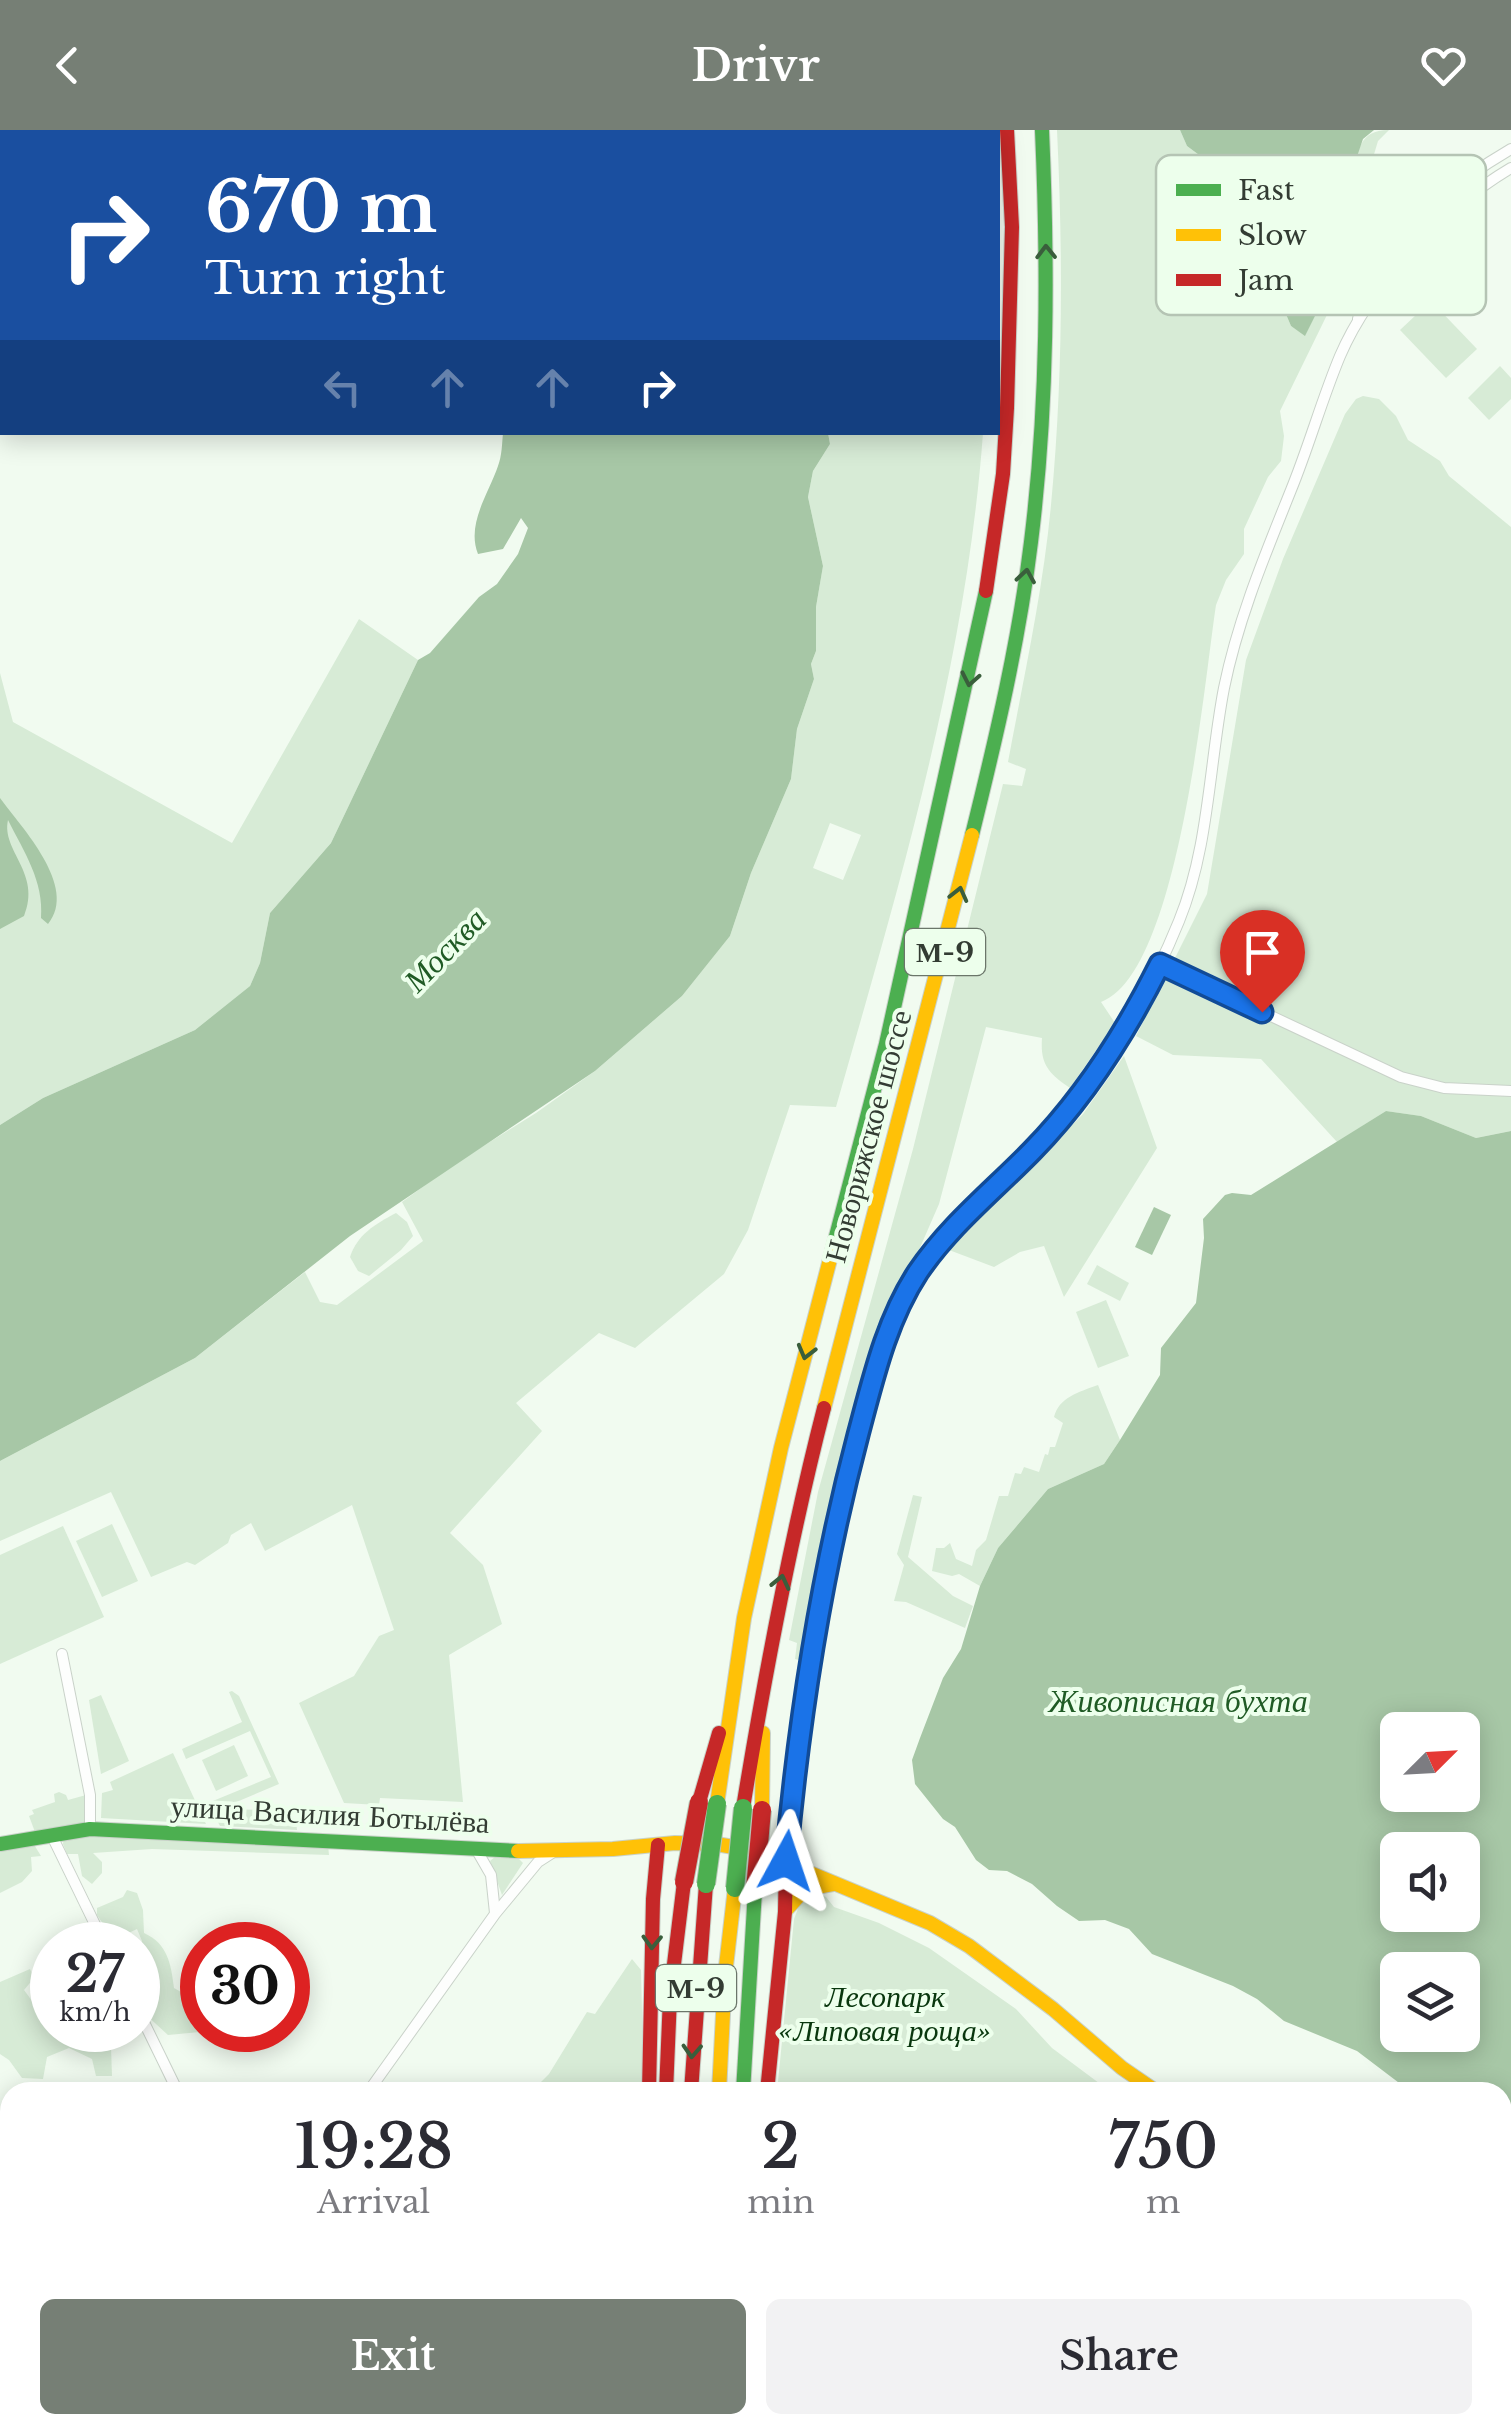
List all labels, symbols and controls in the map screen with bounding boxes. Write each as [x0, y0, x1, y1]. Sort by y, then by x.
text: Drivr [691, 37, 820, 93]
icon: back [40, 38, 95, 93]
icon: heart [1416, 38, 1471, 93]
legend [1156, 155, 1486, 315]
text: 670 m [205, 164, 437, 251]
icon: right [40, 170, 170, 300]
text: Fast [1238, 173, 1295, 208]
text: Slow [1238, 218, 1307, 253]
one-way arrow [1035, 244, 1057, 260]
text: Turn right [205, 250, 446, 306]
text: Jam [1234, 263, 1294, 298]
icon: left [315, 360, 370, 415]
icon: ahead [420, 360, 475, 415]
icon: ahead [525, 360, 580, 415]
icon: right [630, 360, 685, 415]
one-way arrow [1015, 568, 1036, 585]
one-way arrow [960, 671, 981, 688]
one-way arrow [947, 886, 968, 903]
water label: Москва [395, 900, 494, 1001]
pin [1220, 910, 1305, 1013]
icon: arrive [1235, 925, 1290, 980]
road number: М-9 [905, 929, 985, 975]
street label: Новорижское шоссе [817, 1006, 919, 1266]
one-way arrow [796, 1343, 817, 1360]
one-way arrow [769, 1574, 790, 1591]
water label: Живописная бухта [1047, 1681, 1308, 1721]
north arrow [1380, 1712, 1480, 1812]
map controls [1380, 1712, 1480, 2052]
street label: улица Василия Ботылёва [170, 1787, 490, 1841]
position arrow [734, 1809, 838, 1913]
button: sound [1380, 1832, 1480, 1932]
speed limit sign: 30 [180, 1922, 310, 2052]
one-way arrow [642, 1934, 663, 1950]
text: 27 [66, 1943, 124, 2006]
button: layers [1380, 1952, 1480, 2052]
road number: М-9 [656, 1965, 736, 2011]
park label: Лесопарк «Липовая роща» [779, 1978, 991, 2049]
text: km/h [60, 1997, 130, 2028]
one-way arrow [682, 2044, 703, 2060]
text: 19:28 [294, 2110, 453, 2184]
text: 2 [762, 2110, 800, 2184]
text: 750 [1108, 2110, 1218, 2184]
text: Arrival [317, 2182, 430, 2222]
text: min [747, 2182, 814, 2222]
text: m [1146, 2182, 1180, 2222]
button: Exit [40, 2299, 746, 2414]
button: Share [766, 2299, 1472, 2414]

